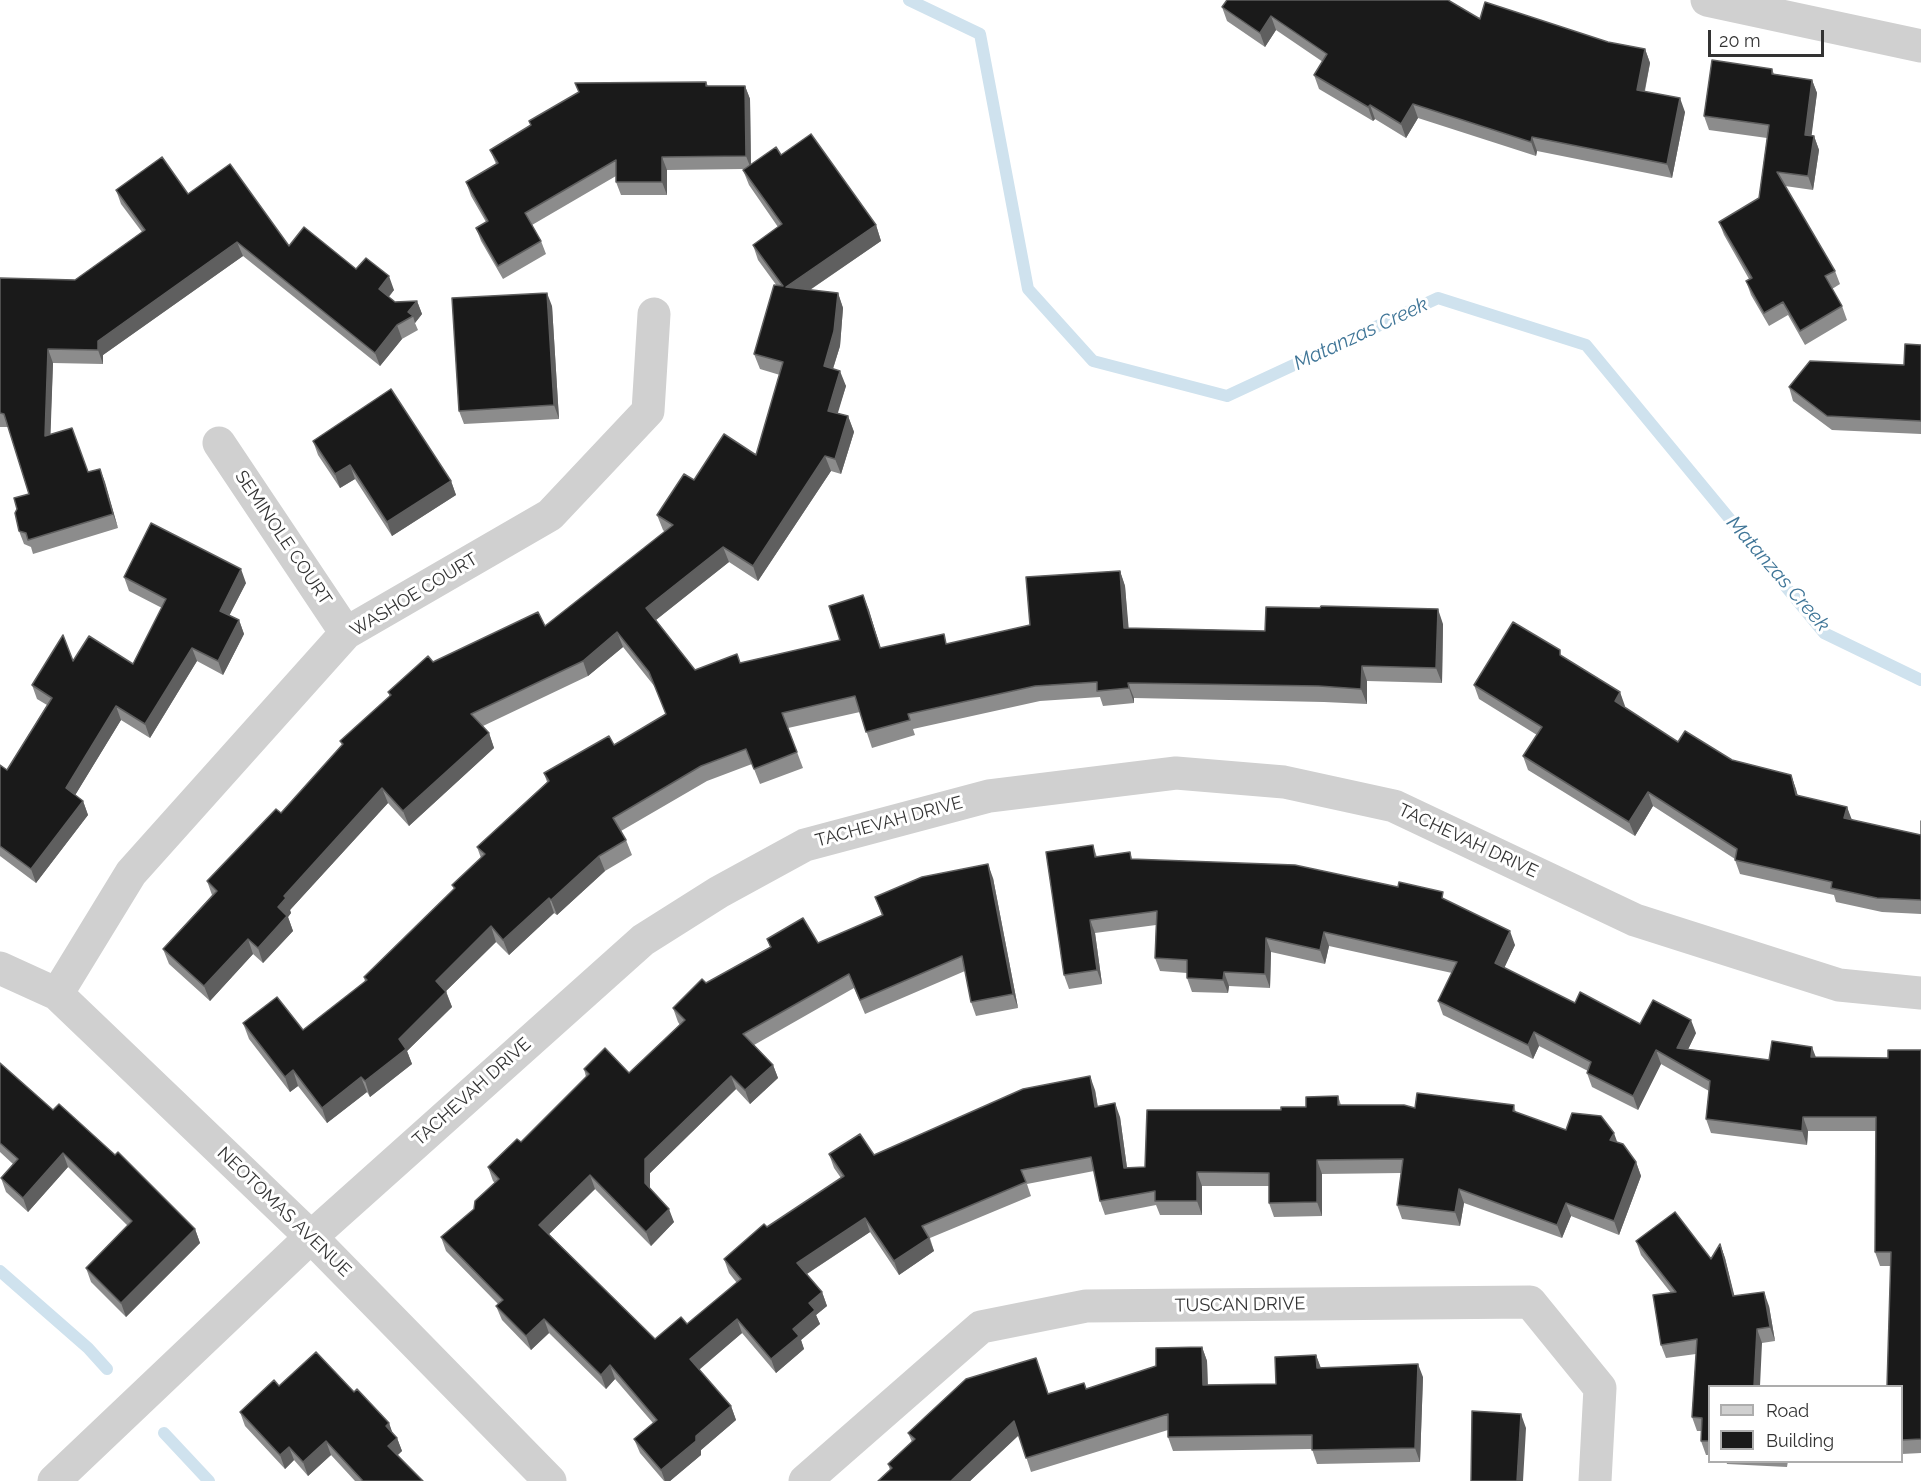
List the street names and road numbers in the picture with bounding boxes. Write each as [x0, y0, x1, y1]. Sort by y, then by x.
street label: SEMINOLE COURT [230, 467, 336, 609]
street label: WASHOE COURT [346, 548, 482, 642]
street label: TACHEVAH DRIVE [813, 792, 965, 852]
street label: TACHEVAH DRIVE [1395, 799, 1541, 883]
street label: TACHEVAH DRIVE [408, 1033, 536, 1151]
street label: NEOTOMAS AVENUE [213, 1142, 355, 1282]
street label: TUSCAN DRIVE [1175, 1293, 1305, 1317]

